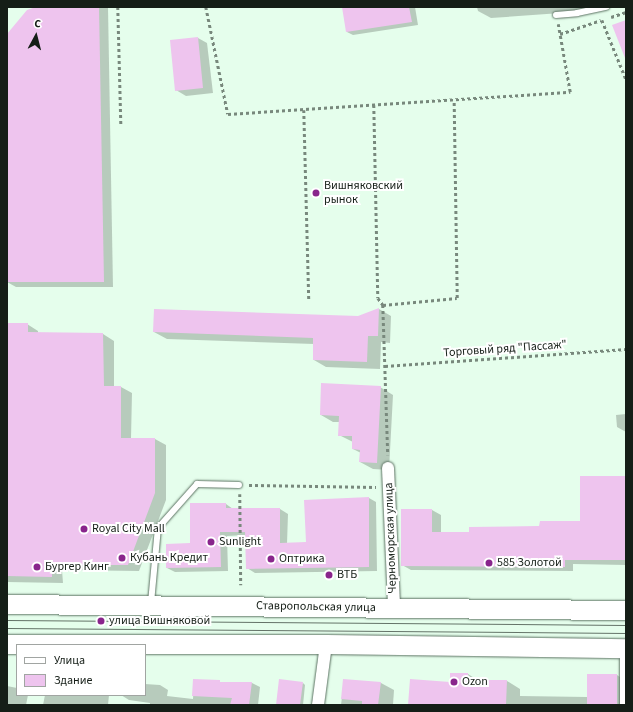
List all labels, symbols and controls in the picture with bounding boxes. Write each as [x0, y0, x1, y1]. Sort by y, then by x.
north arrow [16, 16, 56, 56]
text: С [33, 16, 42, 31]
place label: Вишняковский рынок [324, 179, 403, 207]
marker: Вишняковский рынок [311, 188, 321, 198]
street label: Торговый ряд "Пассаж" [443, 338, 567, 360]
street label: Черноморская улица [382, 482, 400, 594]
place label: Royal City Mall [92, 522, 165, 536]
marker: Royal City Mall [79, 524, 89, 534]
place label: Sunlight [219, 535, 261, 549]
marker: Sunlight [206, 537, 216, 547]
place label: Кубань Кредит [130, 551, 208, 565]
place label: Оптрика [279, 552, 324, 566]
marker: Кубань Кредит [117, 553, 127, 563]
marker: Оптрика [266, 554, 276, 564]
place label: 585 Золотой [497, 556, 562, 570]
marker: 585 Золотой [484, 558, 494, 568]
place label: Бургер Кинг [45, 560, 109, 574]
marker: Бургер Кинг [32, 562, 42, 572]
place label: ВТБ [337, 568, 357, 582]
marker: ВТБ [324, 570, 334, 580]
street label: Ставропольская улица [256, 599, 376, 615]
place label: улица Вишняковой [109, 614, 210, 628]
marker: улица Вишняковой [96, 616, 106, 626]
legend [16, 644, 146, 696]
text: Улица [54, 652, 85, 669]
text: Здание [54, 672, 93, 689]
place label: Ozon [462, 675, 488, 689]
marker: Ozon [449, 677, 459, 687]

